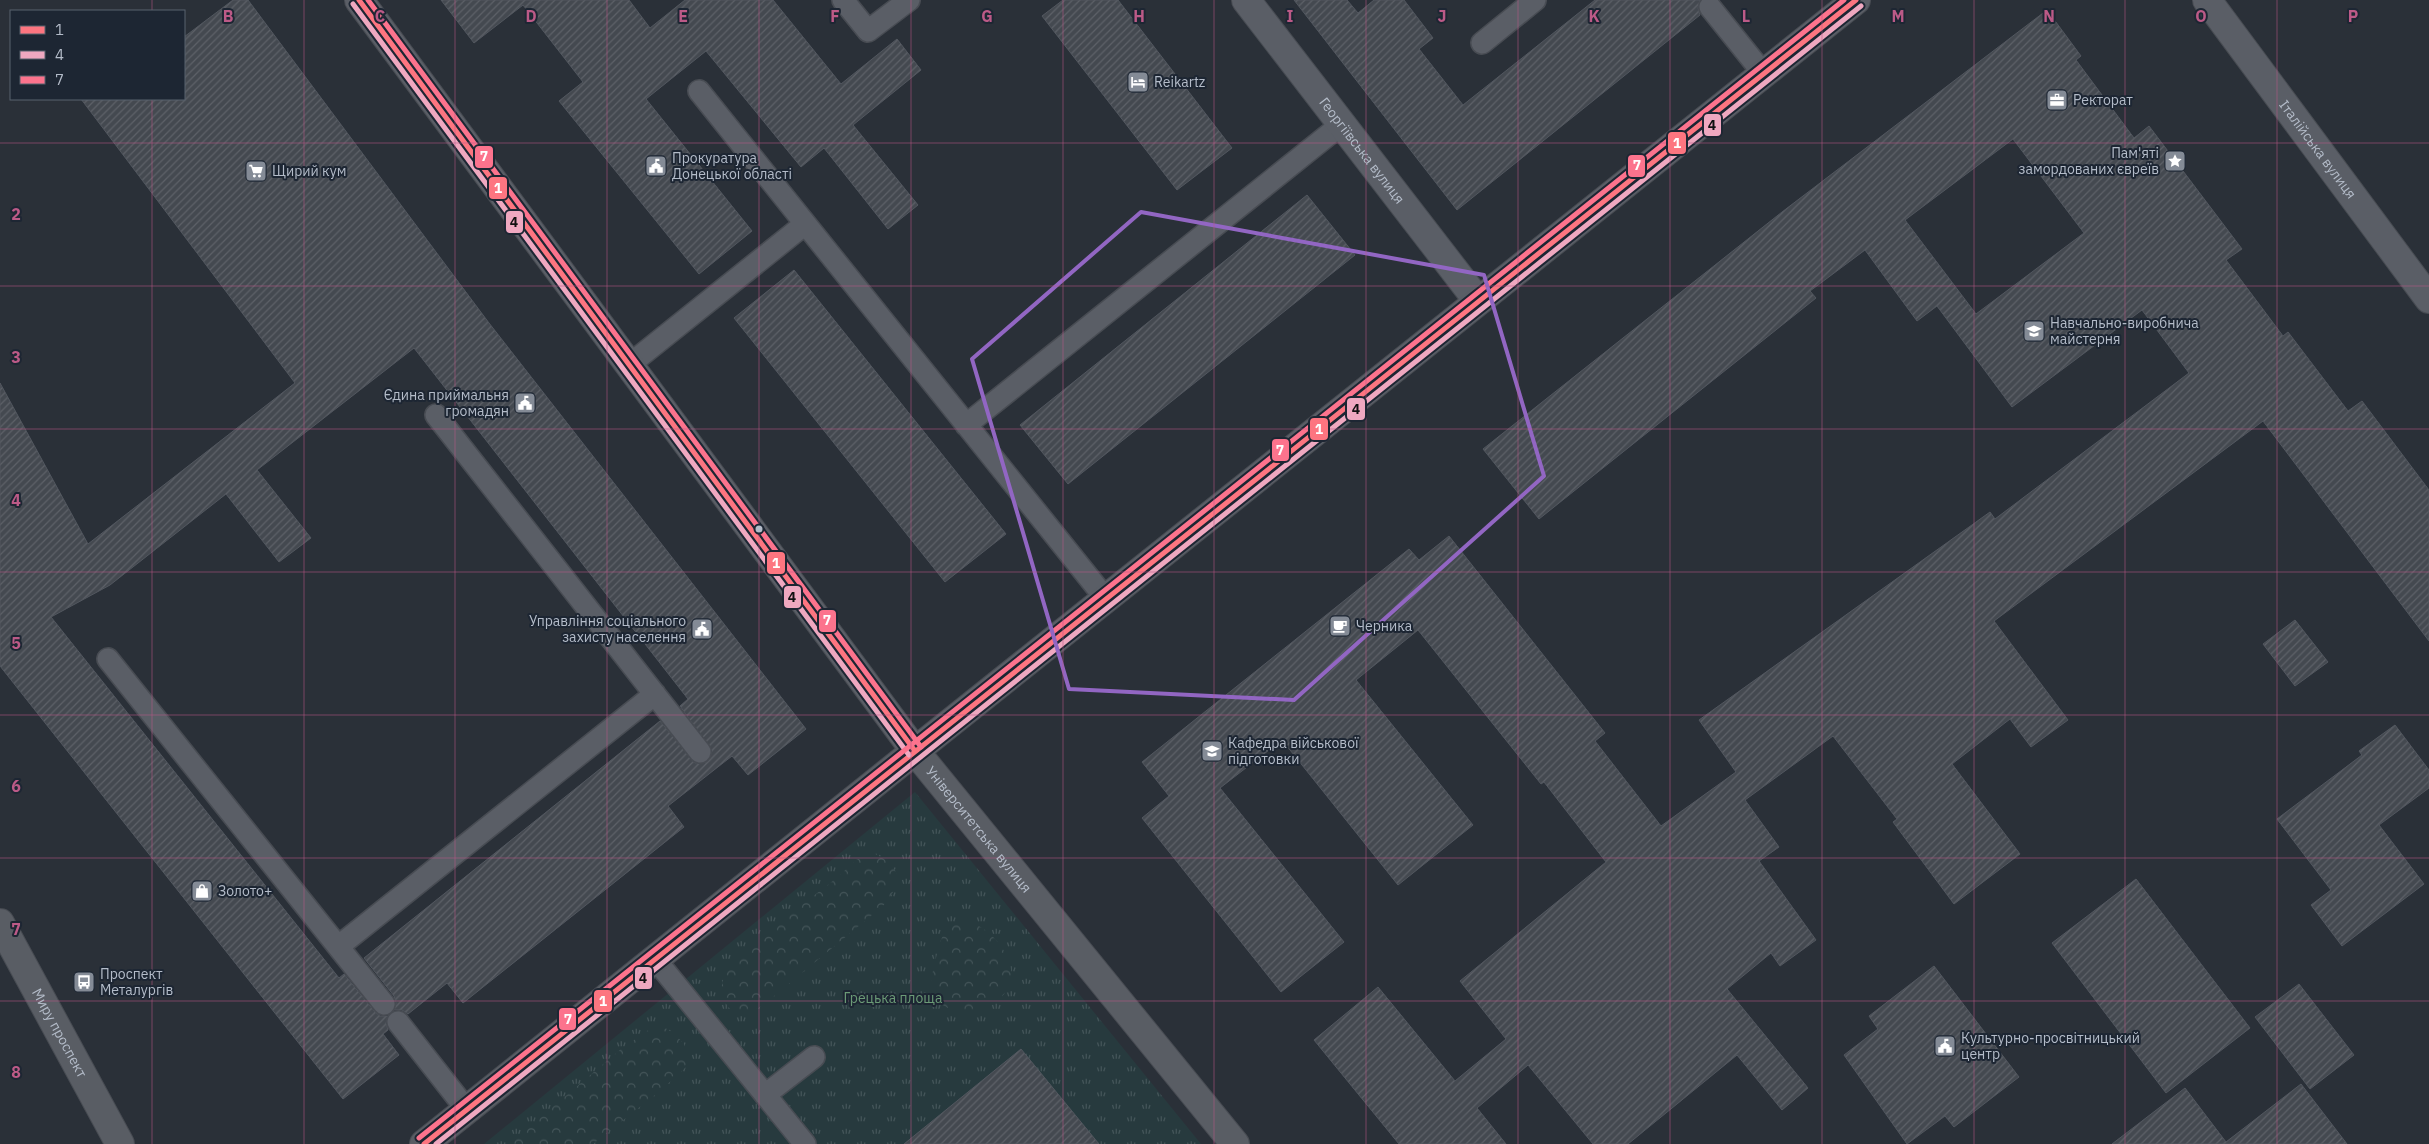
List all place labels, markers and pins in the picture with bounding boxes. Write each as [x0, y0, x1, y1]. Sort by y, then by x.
hotel icon: Reikartz [1126, 70, 1150, 94]
place label: Reikartz [1154, 73, 1206, 91]
office icon: Ректорат [2045, 88, 2069, 112]
place label: Ректорат [2073, 91, 2133, 109]
place label: Пам'яті замордованих євреїв [2019, 144, 2159, 178]
place label: Прокуратура Донецької області [672, 149, 792, 183]
place icon: Пам'яті замордованих євреїв [2163, 149, 2187, 173]
public building icon: Прокуратура Донецької області [644, 154, 668, 178]
supermarket icon: Щирий кум [244, 159, 268, 183]
place label: Щирий кум [272, 162, 346, 180]
place label: Навчально-виробнича майстерня [2050, 314, 2199, 348]
school or university icon: Навчально-виробнича майстерня [2022, 319, 2046, 343]
place label: Єдина приймальня громадян [384, 386, 509, 420]
public building icon: Єдина приймальня громадян [513, 391, 537, 415]
unlabelled marker [754, 524, 764, 534]
place label: Управління соціального захисту населення [529, 612, 686, 646]
cafe icon: Черника [1328, 614, 1352, 638]
public building icon: Управління соціального захисту населення [690, 617, 714, 641]
place label: Черника [1356, 617, 1413, 635]
place label: Кафедра військової підготовки [1228, 734, 1359, 768]
school or university icon: Кафедра військової підготовки [1200, 739, 1224, 763]
shop icon: Золото+ [190, 879, 214, 903]
place label: Золото+ [218, 882, 272, 900]
place label: Проспект Металургів [100, 965, 173, 999]
bus stop icon: Проспект Металургів [72, 970, 96, 994]
place label: Культурно-просвітницький центр [1961, 1029, 2140, 1063]
public building icon: Культурно-просвітницький центр [1933, 1034, 1957, 1058]

